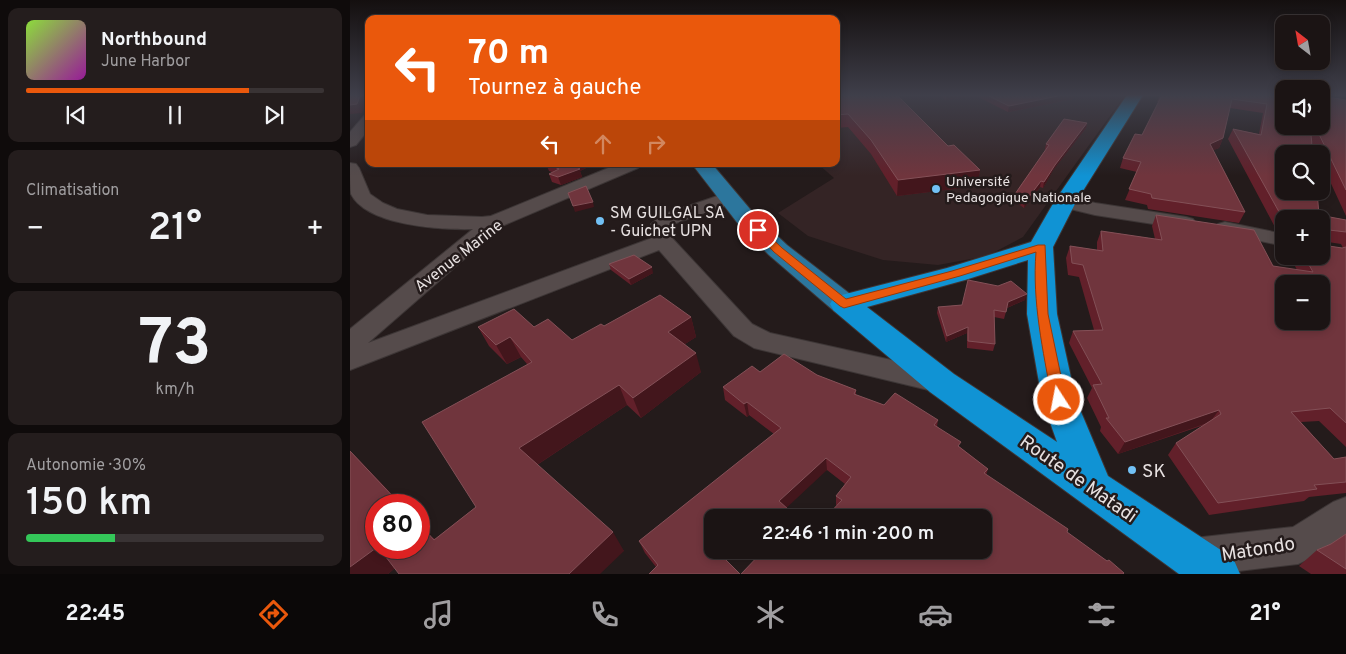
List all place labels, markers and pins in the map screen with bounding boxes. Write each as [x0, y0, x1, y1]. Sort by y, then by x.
place label: Université Pedagogique Nationale [946, 174, 1091, 207]
marker: Université Pedagogique Nationale [930, 183, 942, 195]
place label: SM GUILGAL SA - Guichet UPN [610, 204, 725, 242]
pin [737, 209, 779, 251]
marker: SM GUILGAL SA - Guichet UPN [594, 215, 606, 227]
place label: SK [1142, 460, 1166, 484]
marker: SK [1126, 464, 1138, 476]

